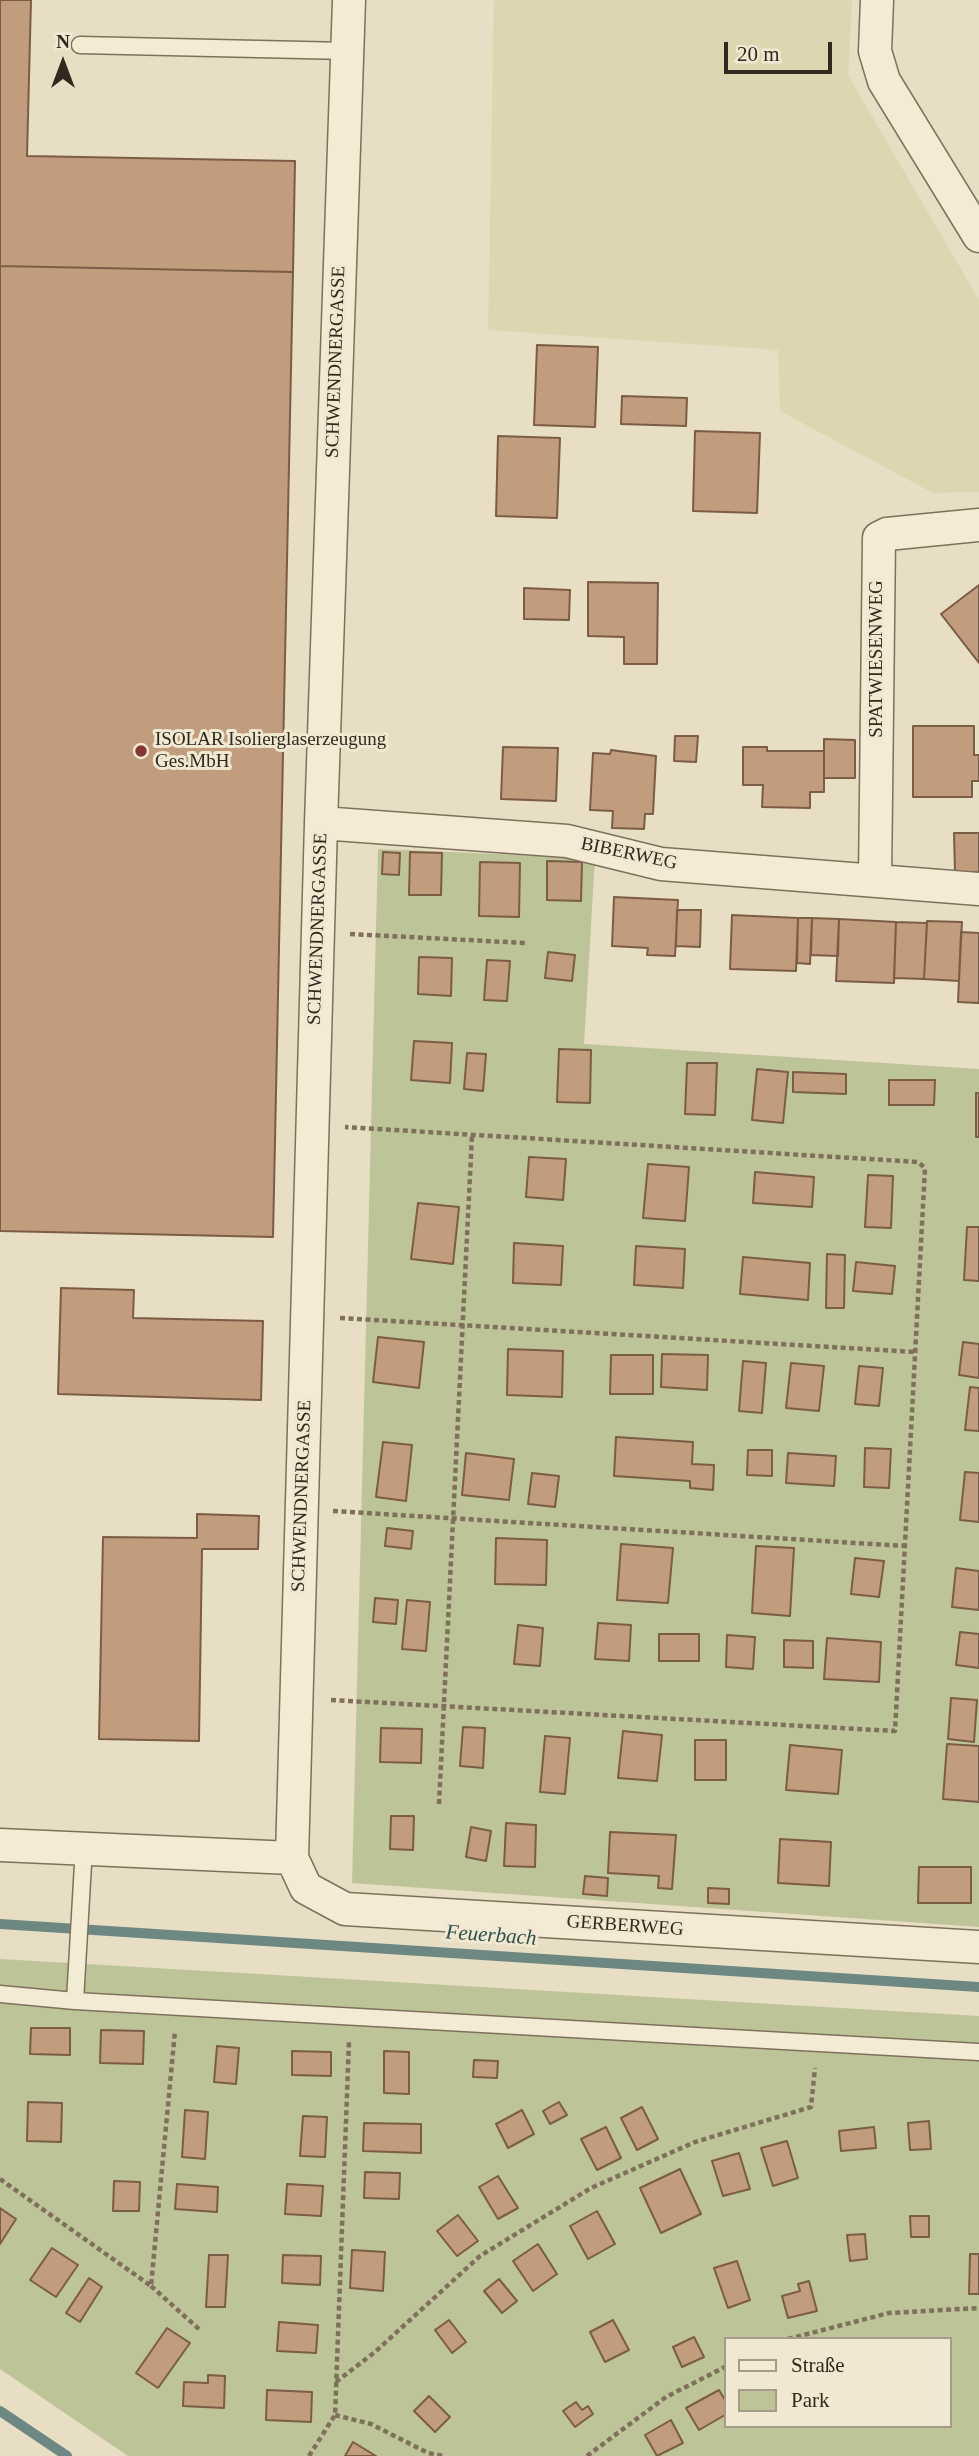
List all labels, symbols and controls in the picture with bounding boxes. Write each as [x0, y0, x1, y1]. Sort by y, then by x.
north arrow [28, 28, 98, 98]
scale bar [727, 28, 836, 72]
text: N [56, 31, 70, 52]
text: 20 m [737, 42, 780, 66]
street label: SCHWENDNERGASSE [321, 266, 351, 458]
street label: SPATWIESENWEG [866, 580, 888, 738]
place label: ISOLAR Isolierglaserzeugung Ges.MbH [155, 729, 386, 773]
marker: ISOLAR Isolierglaserzeugung Ges.MbH [133, 743, 149, 759]
street label: SCHWENDNERGASSE [303, 833, 333, 1025]
street label: BIBERWEG [579, 833, 679, 875]
street label: SCHWENDNERGASSE [287, 1400, 317, 1592]
street label: GERBERWEG [566, 1911, 684, 1941]
water label: Feuerbach [445, 1920, 537, 1952]
legend [724, 2337, 951, 2428]
text: Straße [791, 2353, 845, 2377]
text: Park [791, 2388, 830, 2412]

